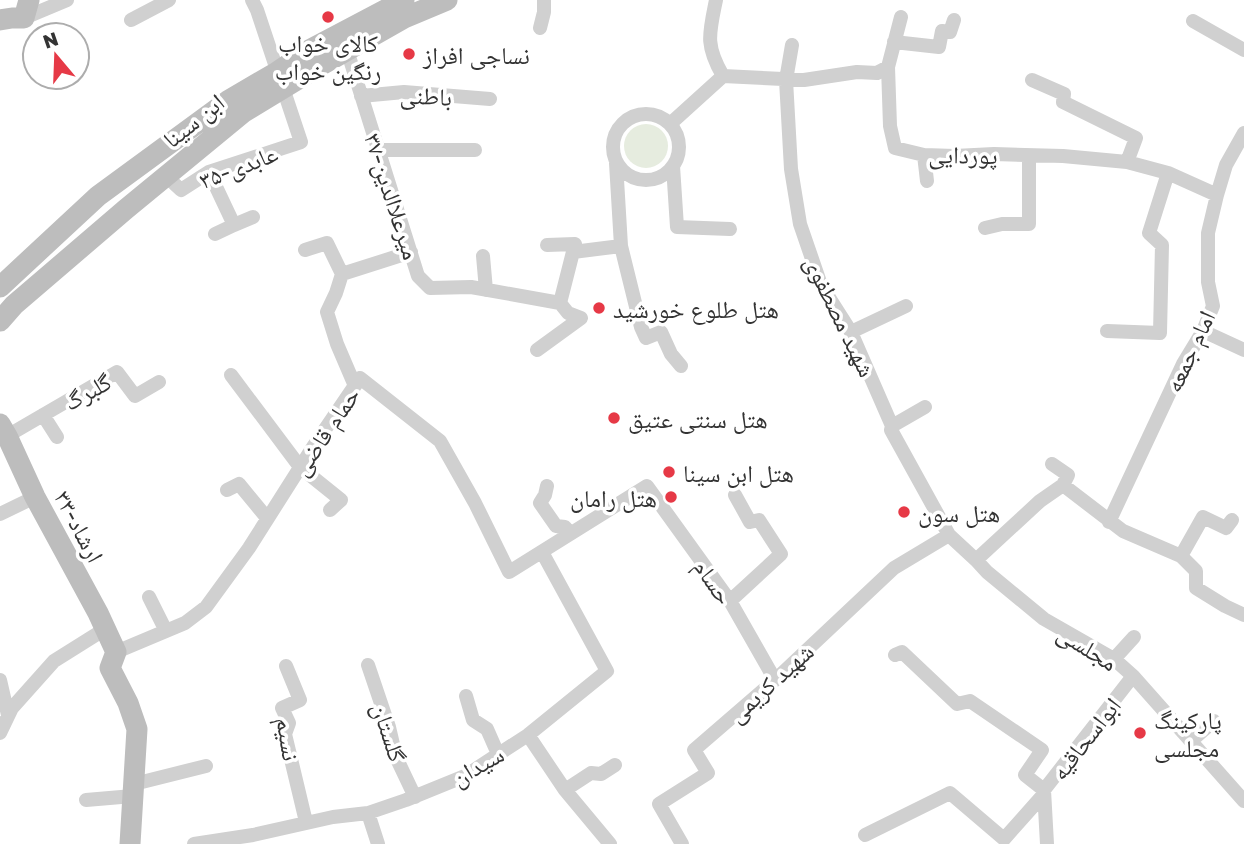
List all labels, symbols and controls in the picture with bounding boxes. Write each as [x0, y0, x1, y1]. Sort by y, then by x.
marker: کالای خواب رنگین خواب [320, 9, 336, 25]
north arrow [21, 21, 91, 91]
text: N [40, 26, 61, 53]
place label: کالای خواب رنگین خواب [275, 28, 381, 86]
place label: نساجی افراز [422, 40, 530, 70]
marker: نساجی افراز [401, 46, 417, 62]
street label: باطنی [399, 79, 453, 112]
street label: ابن سینا [157, 87, 230, 154]
street label: ۳۷-میرعلاالدین [358, 129, 427, 263]
street label: ۳۵-عابدی [195, 138, 282, 195]
street label: پوردایی [928, 139, 998, 170]
street label: شهید مصطفوی [798, 251, 883, 382]
place label: هتل طلوع خورشید [613, 294, 779, 325]
marker: هتل طلوع خورشید [591, 300, 607, 316]
street label: امام جمعه [1158, 306, 1223, 398]
street label: گلبرگ [58, 366, 116, 416]
street label: حمام قاضی [285, 381, 368, 482]
place label: هتل سنتی عتیق [628, 404, 768, 434]
marker: هتل سنتی عتیق [606, 410, 622, 426]
place label: هتل ابن سینا [683, 458, 794, 488]
marker: هتل ابن سینا [661, 464, 677, 480]
place label: هتل رامان [570, 483, 657, 513]
street label: ۳۳-ارشاد [49, 485, 111, 567]
marker: هتل رامان [663, 489, 679, 505]
place label: هتل سون [918, 498, 1000, 528]
marker: هتل سون [896, 504, 912, 520]
street label: حسام [686, 553, 740, 611]
street label: مجلسی [1052, 617, 1123, 677]
street label: شهید کریمی [721, 636, 819, 729]
street label: ابواسحاقیه [1044, 691, 1127, 785]
street label: گلستان [366, 699, 413, 766]
place label: پارکینگ مجلسی [1154, 705, 1222, 763]
street label: نسیم [268, 715, 307, 763]
marker: پارکینگ مجلسی [1132, 725, 1148, 741]
street label: سیدان [446, 739, 509, 792]

